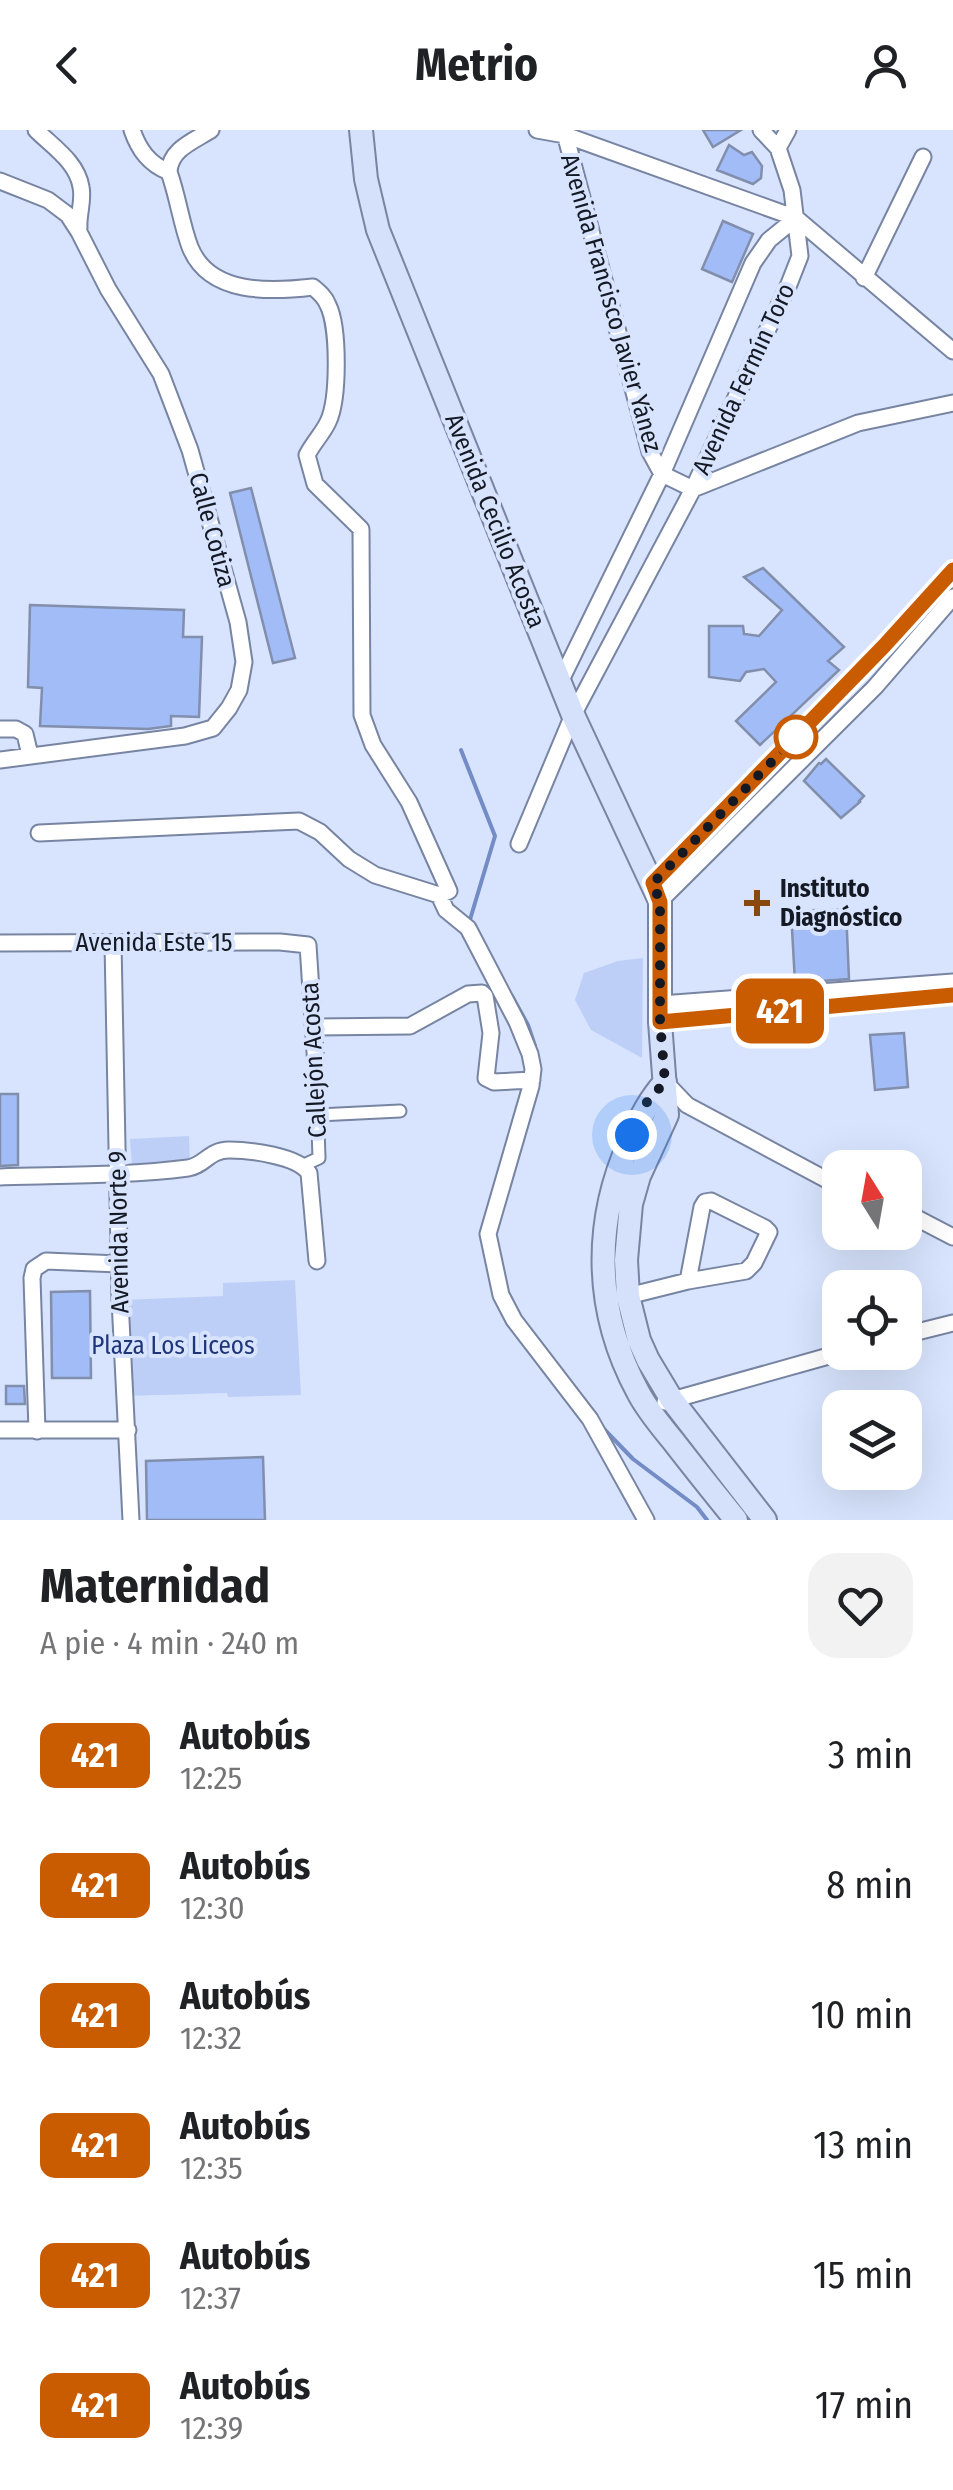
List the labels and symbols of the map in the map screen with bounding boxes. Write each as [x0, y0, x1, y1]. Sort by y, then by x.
street label: Avenida Francisco Javier Yánez [554, 150, 668, 456]
street label: Avenida Fermín Toro [686, 279, 802, 479]
street label: Avenida Cecilio Acosta [438, 409, 552, 633]
street label: Calle Cotiza [182, 469, 242, 591]
unlabelled marker [775, 716, 817, 758]
place label: Instituto Diagnóstico [780, 874, 902, 933]
marker: Instituto Diagnóstico [744, 890, 770, 916]
street label: Avenida Este 15 [75, 928, 233, 958]
line badge: 421 [722, 978, 838, 1044]
street label: Callejón Acosta [295, 981, 333, 1139]
your location [607, 1110, 657, 1160]
street label: Avenida Norte 9 [103, 1150, 135, 1314]
north arrow [822, 1150, 922, 1250]
park label: Plaza Los Liceos [91, 1331, 255, 1361]

